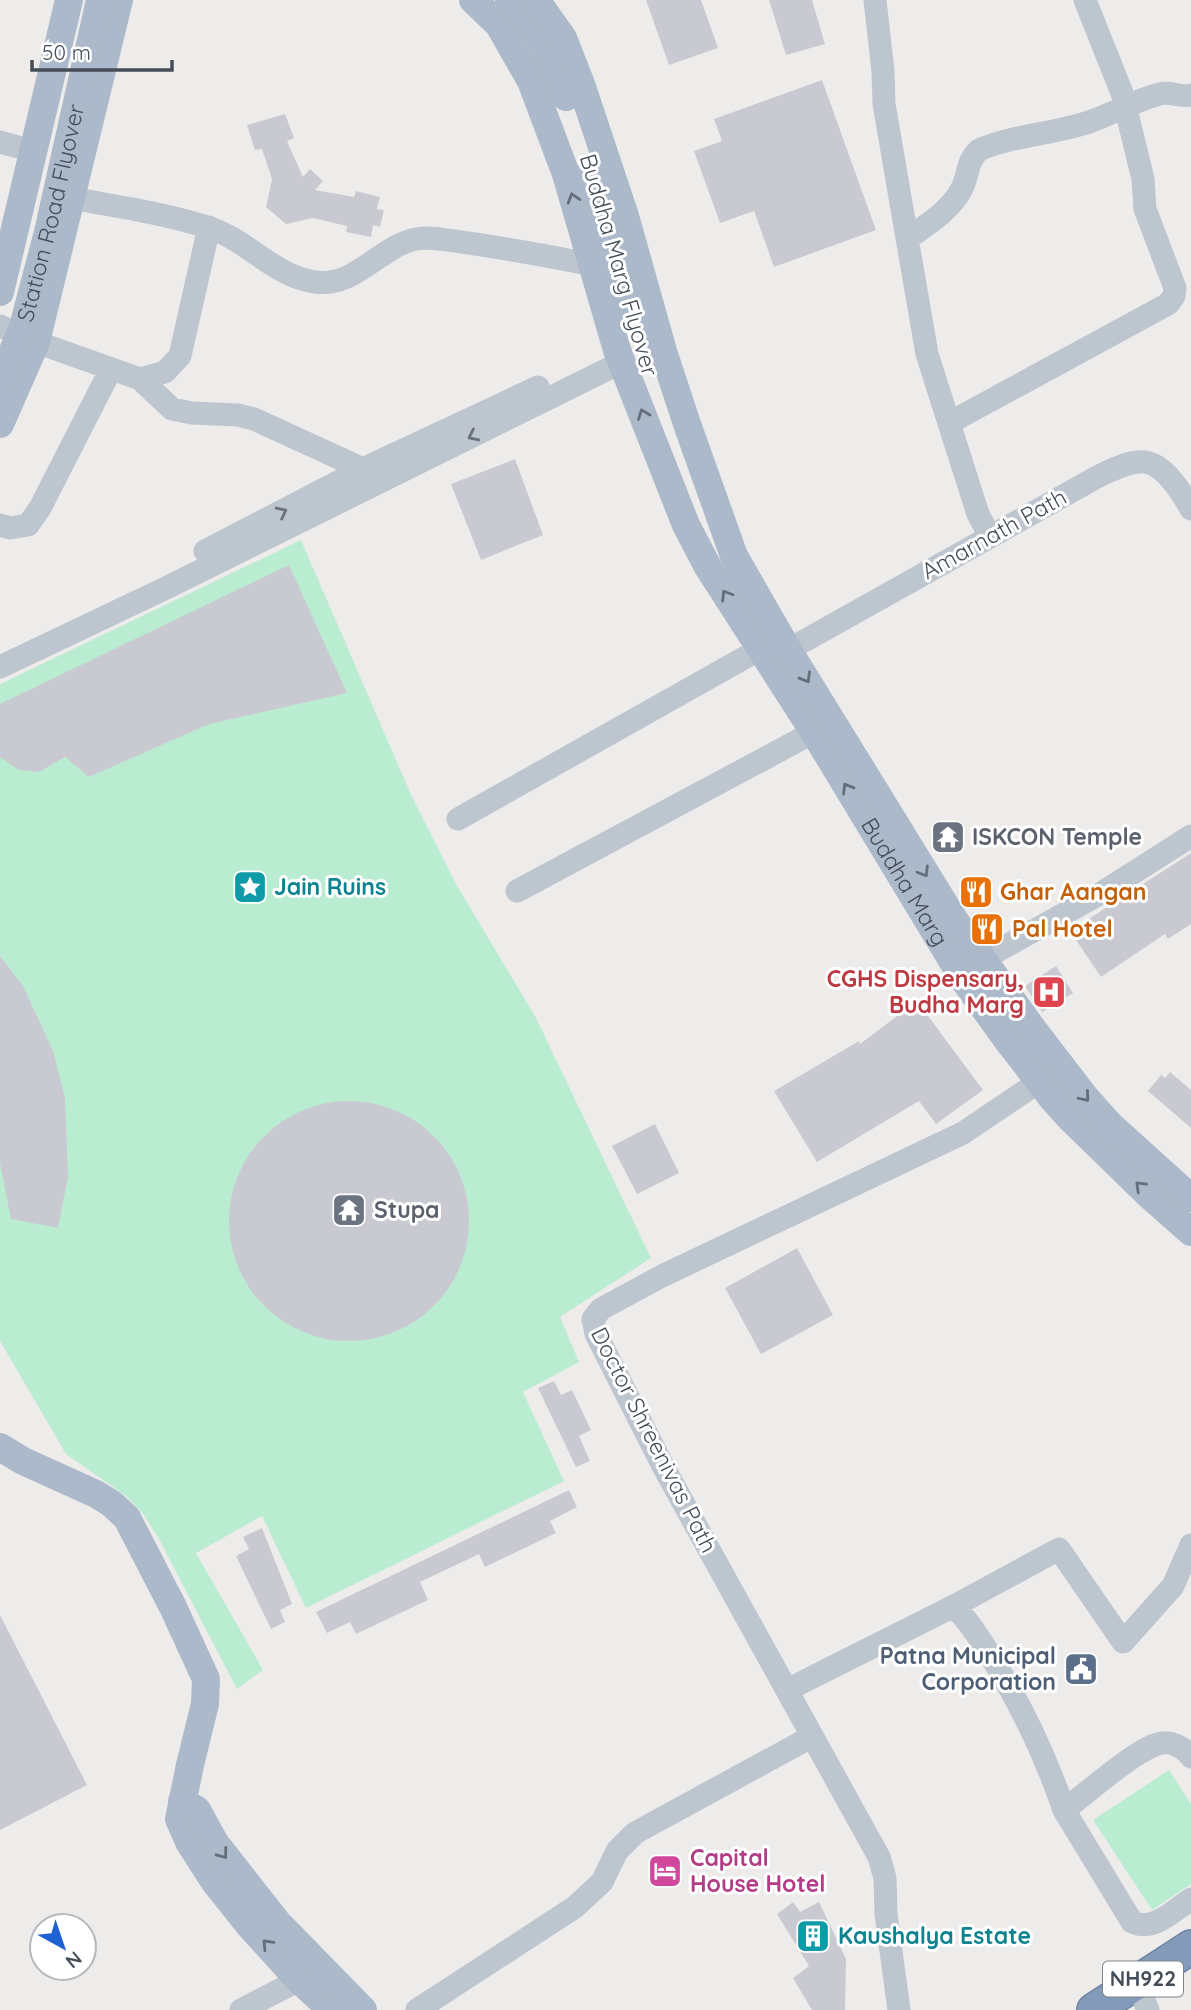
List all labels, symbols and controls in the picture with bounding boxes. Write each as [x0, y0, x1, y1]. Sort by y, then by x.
scale bar [32, 28, 172, 72]
text: 50 m [42, 39, 91, 65]
street label: Station Road Flyover [10, 101, 90, 325]
street label: Buddha Marg Flyover [574, 150, 665, 379]
one-way arrow [567, 192, 582, 204]
one-way arrow [637, 409, 651, 421]
one-way arrow [468, 428, 480, 442]
street label: Amarnath Path [916, 482, 1071, 585]
one-way arrow [275, 506, 287, 520]
one-way arrow [722, 590, 735, 603]
one-way arrow [797, 671, 810, 684]
one-way arrow [842, 782, 855, 795]
street label: Buddha Marg [855, 812, 955, 951]
temple icon: ISKCON Temple [929, 818, 967, 856]
place label: ISKCON Temple [972, 822, 1142, 851]
one-way arrow [916, 865, 929, 878]
place icon: Jain Ruins [231, 868, 269, 906]
place label: Jain Ruins [274, 872, 386, 901]
restaurant icon: Ghar Aangan [957, 873, 995, 911]
place label: Ghar Aangan [1000, 877, 1146, 906]
restaurant icon: Pal Hotel [968, 910, 1006, 948]
place label: Pal Hotel [1012, 914, 1113, 943]
place label: CGHS Dispensary, Budha Marg [827, 964, 1024, 1019]
hospital icon: CGHS Dispensary, Budha Marg [1030, 973, 1068, 1011]
one-way arrow [1077, 1088, 1089, 1101]
one-way arrow [1135, 1182, 1148, 1195]
temple icon: Stupa [330, 1191, 368, 1229]
place label: Stupa [374, 1195, 440, 1224]
street label: Doctor Shreenivas Path [585, 1322, 724, 1557]
place label: Patna Municipal Corporation [880, 1641, 1056, 1696]
public building icon: Patna Municipal Corporation [1062, 1650, 1100, 1688]
place label: Capital House Hotel [690, 1843, 825, 1898]
one-way arrow [215, 1846, 227, 1859]
hotel icon: Capital House Hotel [646, 1852, 684, 1890]
north arrow [28, 1912, 98, 1982]
building icon: Kaushalya Estate [794, 1917, 832, 1955]
place label: Kaushalya Estate [838, 1921, 1031, 1950]
one-way arrow [263, 1939, 275, 1952]
text: N [61, 1946, 87, 1974]
road number: NH922 [1103, 1962, 1183, 1996]

